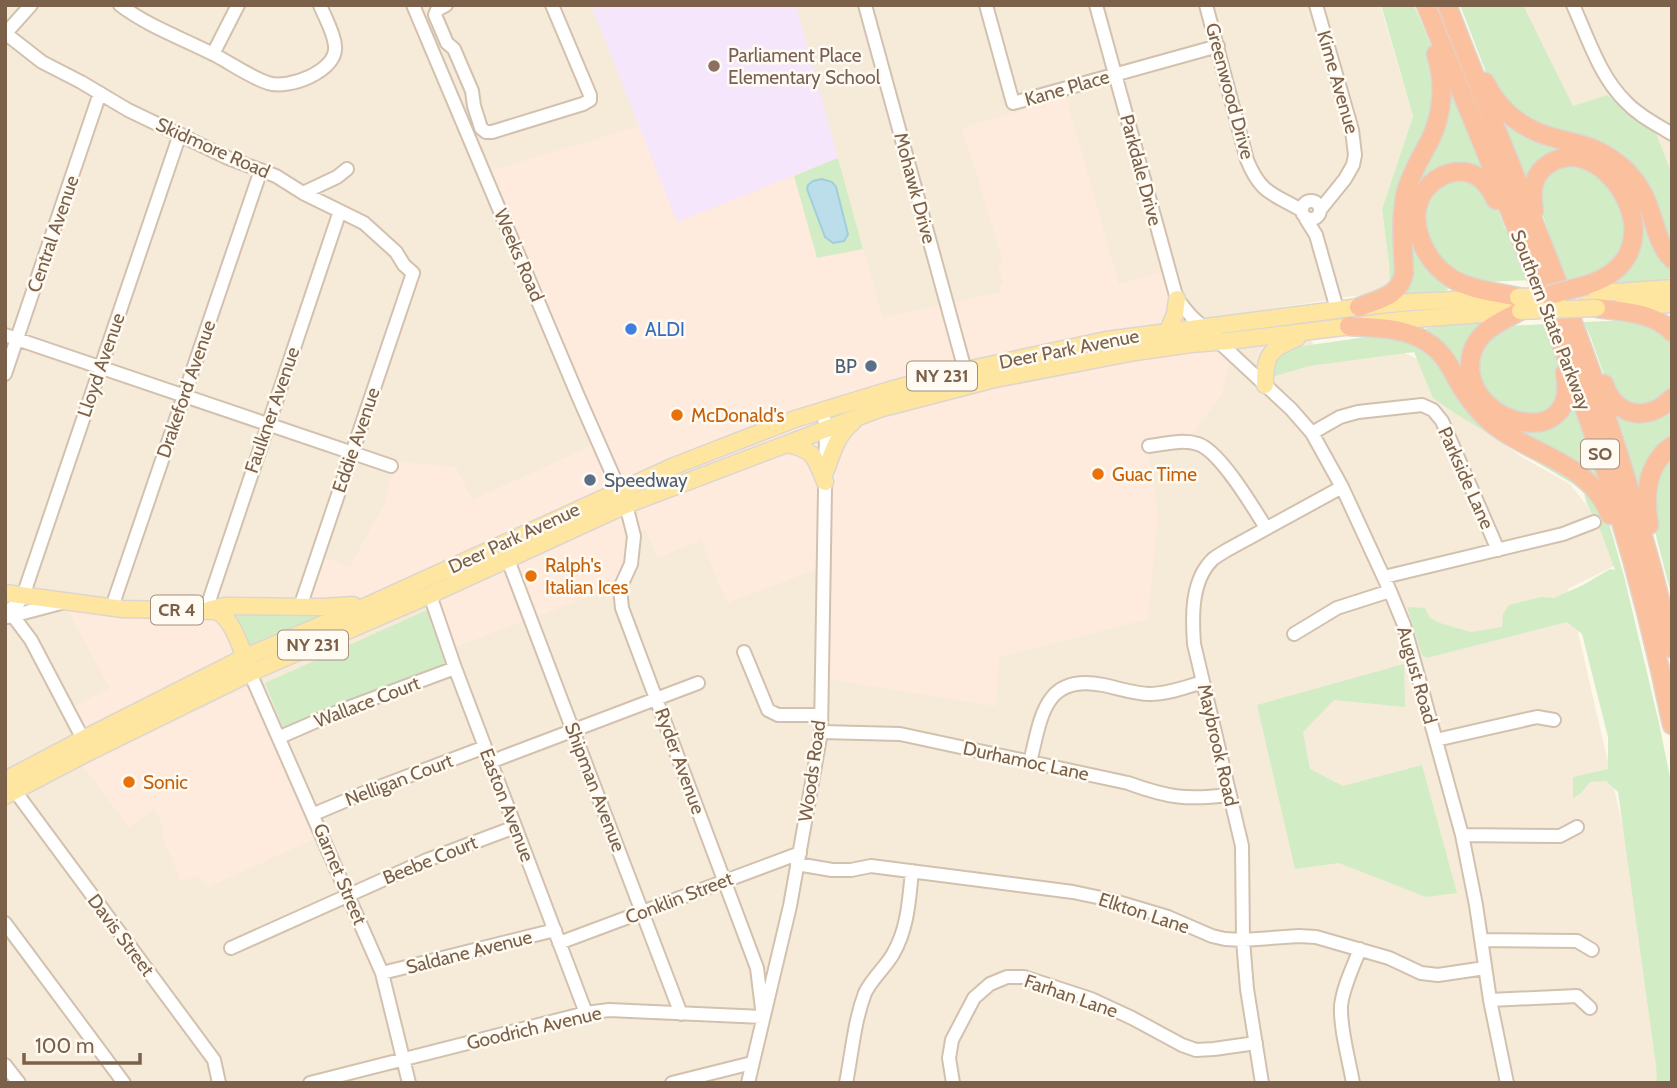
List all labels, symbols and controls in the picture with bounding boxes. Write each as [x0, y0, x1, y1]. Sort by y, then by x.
street label: Greenwood Drive [1201, 20, 1259, 162]
street label: Kime Avenue [1312, 28, 1364, 136]
place label: Parliament Place Elementary School [728, 44, 881, 89]
marker: Parliament Place Elementary School [706, 58, 722, 74]
street label: Kane Place [1022, 65, 1112, 111]
street label: Parkdale Drive [1115, 112, 1167, 229]
street label: Skidmore Road [153, 113, 273, 183]
street label: Mohawk Drive [889, 130, 941, 246]
street label: Central Avenue [22, 172, 84, 295]
street label: Weeks Road [489, 205, 549, 305]
street label: Southern State Parkway [1506, 226, 1596, 414]
street label: Lloyd Avenue [72, 310, 130, 420]
street label: Drakeford Avenue [152, 317, 220, 461]
place label: ALDI [645, 318, 685, 341]
marker: ALDI [623, 321, 639, 337]
street label: Deer Park Avenue [997, 324, 1141, 374]
street label: Faulkner Avenue [240, 344, 304, 476]
place label: BP [835, 355, 857, 378]
marker: BP [863, 358, 879, 374]
road number: NY 231 [907, 362, 977, 390]
street label: Eddie Avenue [327, 384, 385, 496]
place label: McDonald's [691, 404, 785, 427]
marker: McDonald's [669, 407, 685, 423]
street label: Parkside Lane [1433, 423, 1499, 533]
road number: SO [1581, 440, 1619, 468]
place label: Guac Time [1112, 463, 1197, 486]
marker: Guac Time [1090, 466, 1106, 482]
place label: Speedway [604, 469, 688, 492]
marker: Speedway [582, 472, 598, 488]
street label: Deer Park Avenue [445, 497, 584, 578]
place label: Ralph's Italian Ices [545, 554, 629, 599]
marker: Ralph's Italian Ices [523, 568, 539, 584]
road number: CR 4 [151, 596, 203, 624]
street label: August Road [1392, 623, 1442, 727]
road number: NY 231 [278, 630, 348, 660]
street label: Wallace Court [311, 671, 424, 733]
street label: Maybrook Road [1193, 682, 1243, 808]
street label: Ryder Avenue [650, 705, 710, 818]
street label: Shipman Avenue [560, 719, 630, 855]
street label: Woods Road [794, 719, 830, 823]
street label: Durhamoc Lane [961, 736, 1091, 786]
street label: Easton Avenue [475, 745, 539, 865]
street label: Nelligan Court [342, 749, 457, 811]
place label: Sonic [143, 771, 188, 794]
marker: Sonic [121, 774, 137, 790]
street label: Garnet Street [308, 820, 372, 929]
street label: Beebe Court [380, 830, 481, 889]
street label: Conklin Street [622, 867, 737, 929]
street label: Elkton Lane [1096, 888, 1193, 939]
street label: Davis Street [83, 889, 160, 981]
street label: Saldane Avenue [404, 925, 535, 979]
street label: Farhan Lane [1021, 969, 1121, 1023]
street label: Goodrich Avenue [464, 1001, 604, 1055]
scale bar [24, 1021, 140, 1066]
text: 100 m [35, 1033, 94, 1058]

